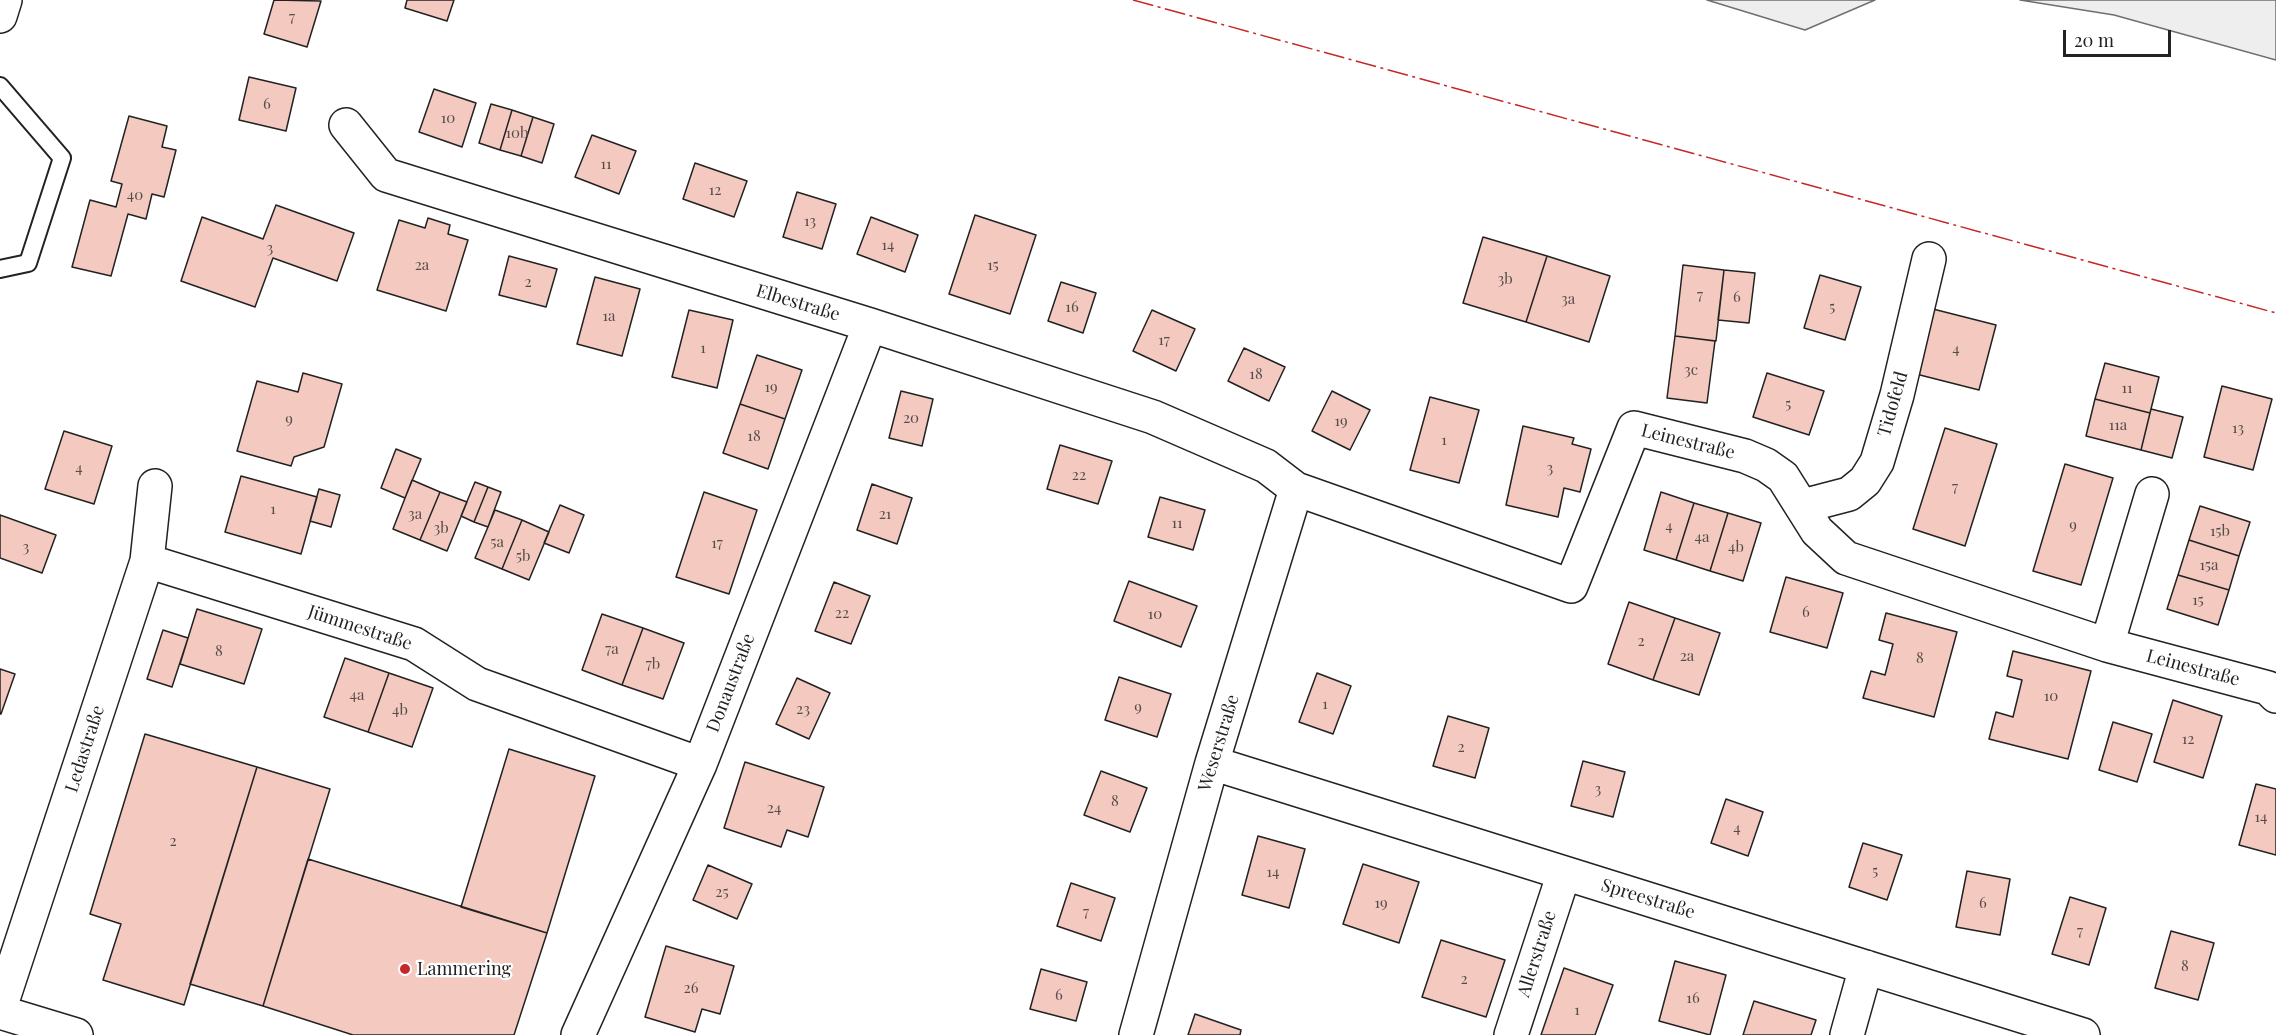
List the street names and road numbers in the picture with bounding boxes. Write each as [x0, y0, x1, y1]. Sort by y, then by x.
street label: Elbestraße [754, 280, 842, 326]
street label: Tidofeld [1873, 369, 1913, 439]
street label: Leinestraße [1639, 420, 1737, 464]
street label: Jümmestraße [305, 601, 415, 655]
street label: Donaustraße [702, 631, 760, 735]
street label: Leinestraße [2144, 645, 2242, 691]
street label: Weserstraße [1194, 692, 1244, 794]
street label: Ledastraße [61, 703, 109, 795]
street label: Spreestraße [1598, 874, 1698, 924]
street label: Allerstraße [1513, 908, 1561, 1000]

